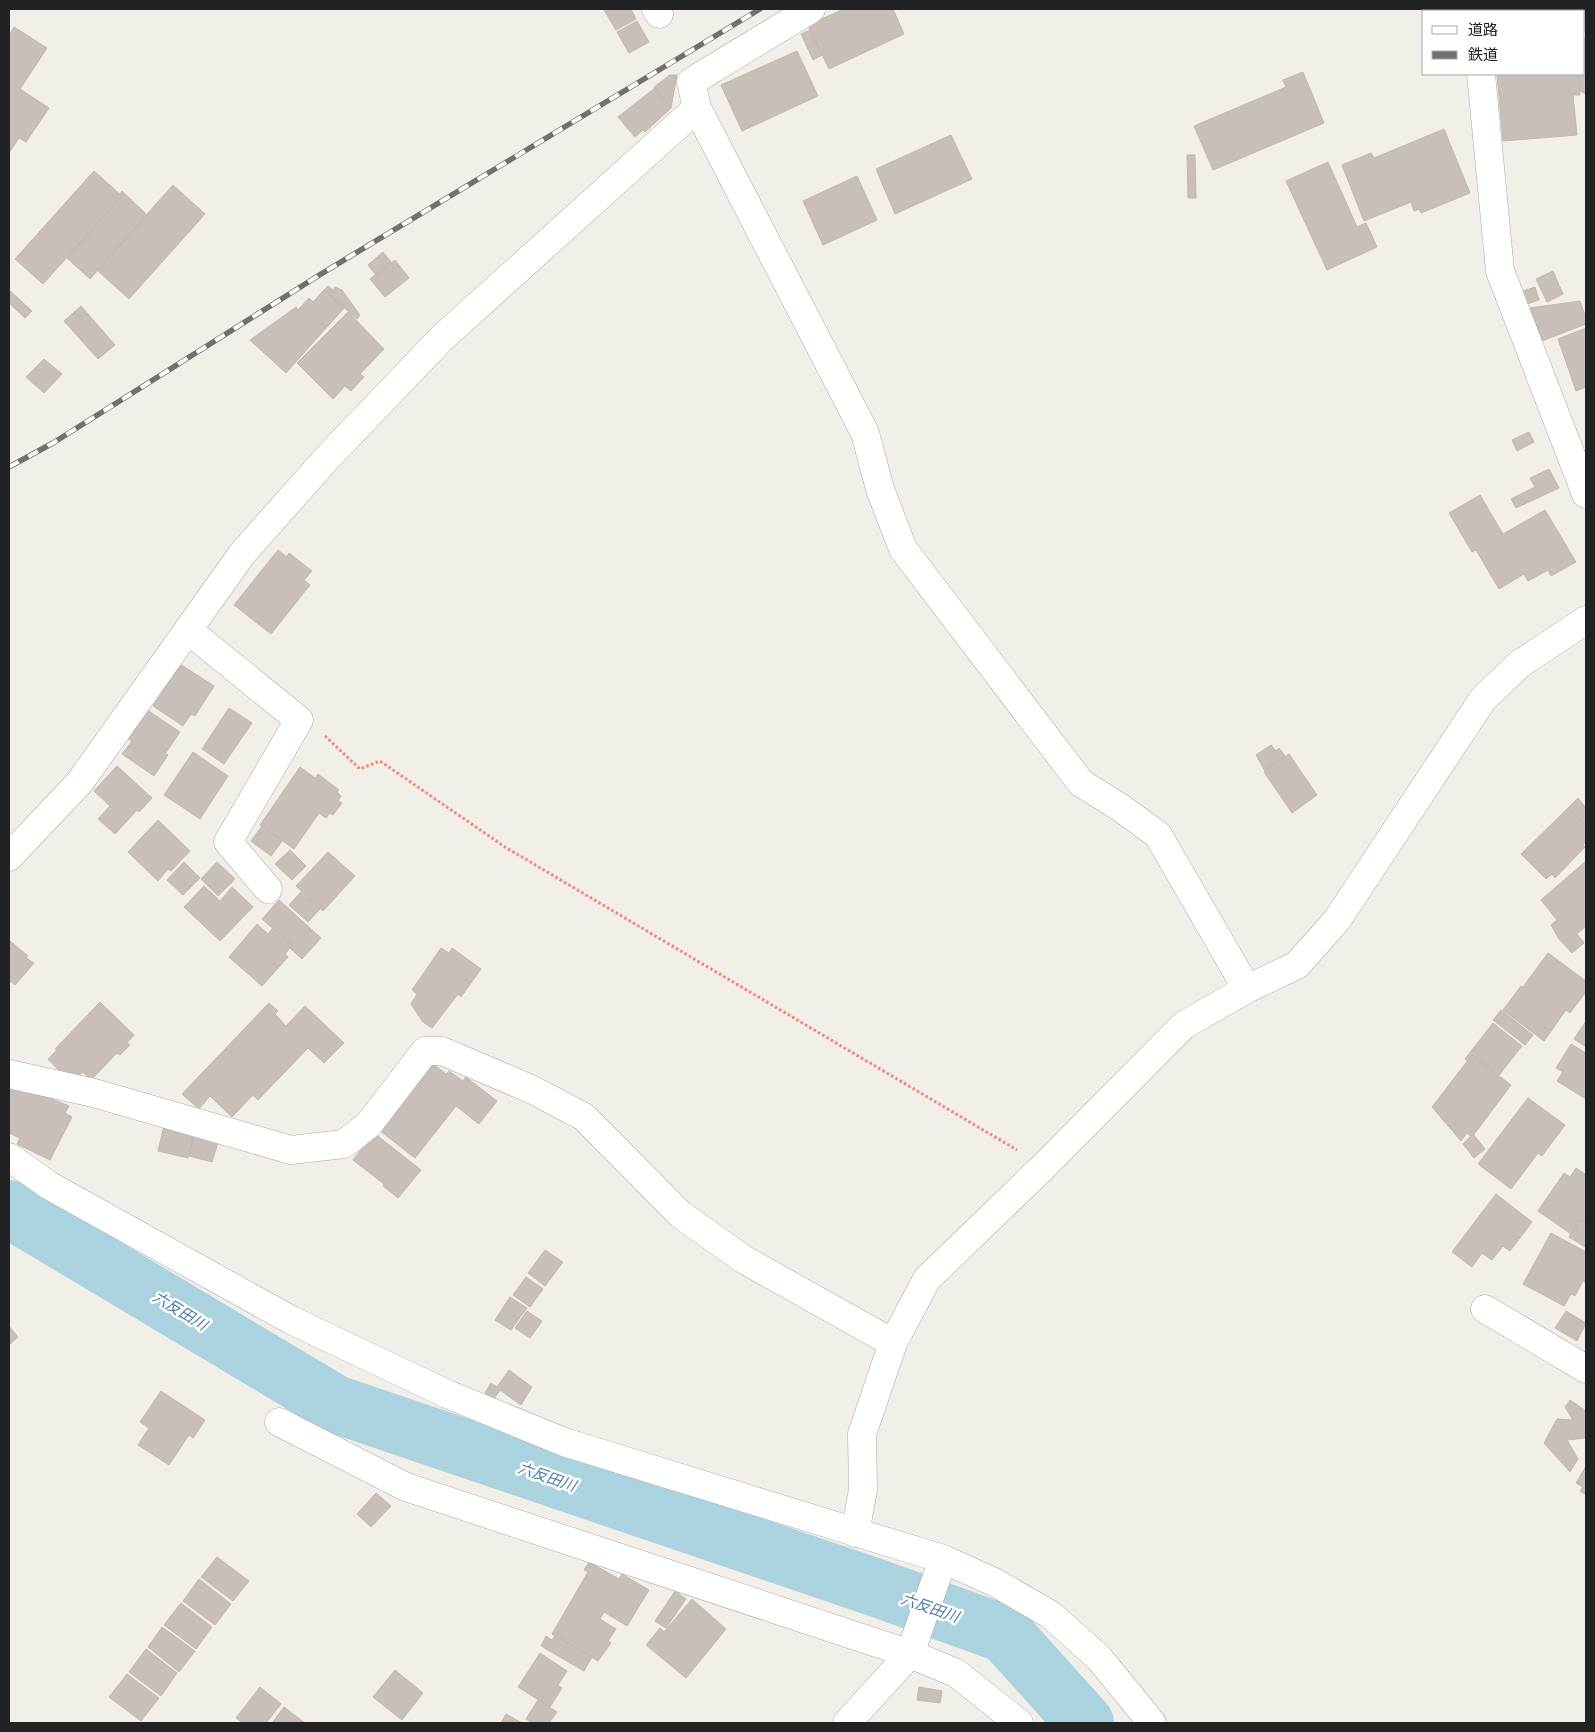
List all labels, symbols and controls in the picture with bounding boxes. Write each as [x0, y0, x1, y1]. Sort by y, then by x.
legend [1422, 10, 1585, 75]
text: 道路 [1468, 21, 1498, 38]
text: 鉄道 [1468, 46, 1498, 63]
water label: 六反田川 [150, 1288, 212, 1334]
water label: 六反田川 [516, 1459, 580, 1495]
water label: 六反田川 [899, 1590, 963, 1626]

